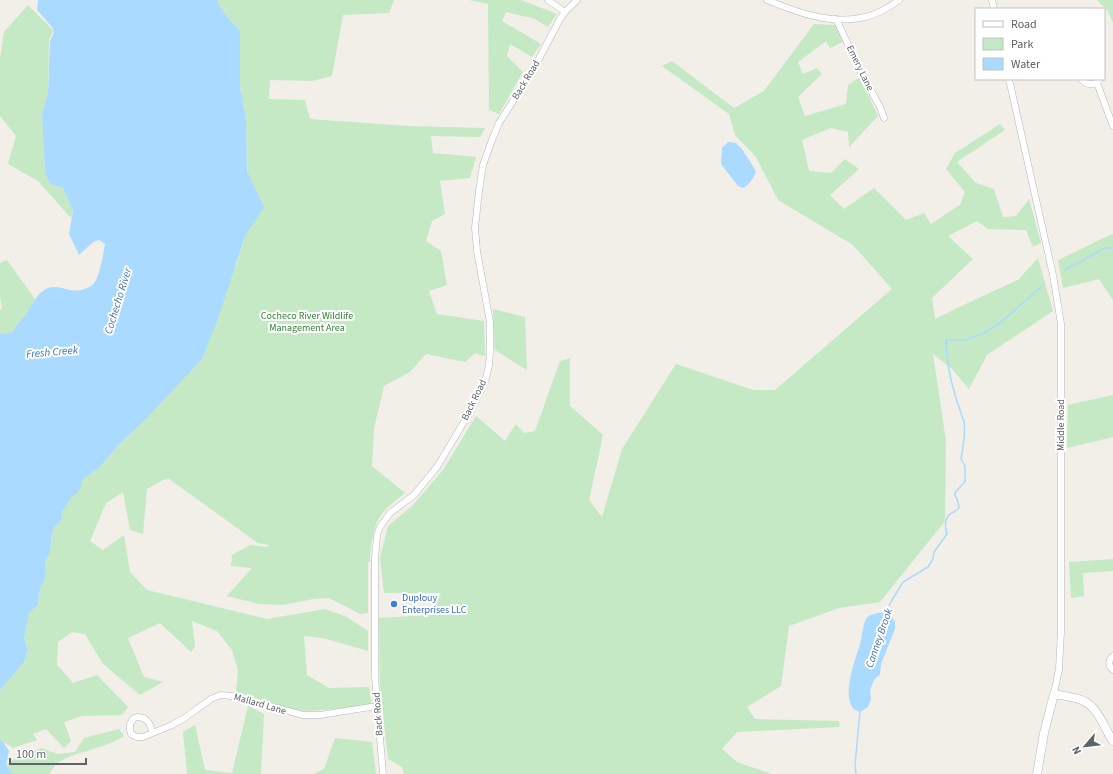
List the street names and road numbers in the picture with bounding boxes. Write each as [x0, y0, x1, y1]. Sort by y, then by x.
street label: Emery Lane [843, 43, 877, 93]
street label: Back Road [509, 58, 543, 102]
street label: Back Road [458, 377, 490, 423]
street label: Middle Road [1054, 399, 1068, 451]
street label: Mallard Lane [232, 690, 288, 718]
street label: Back Road [369, 692, 387, 736]

